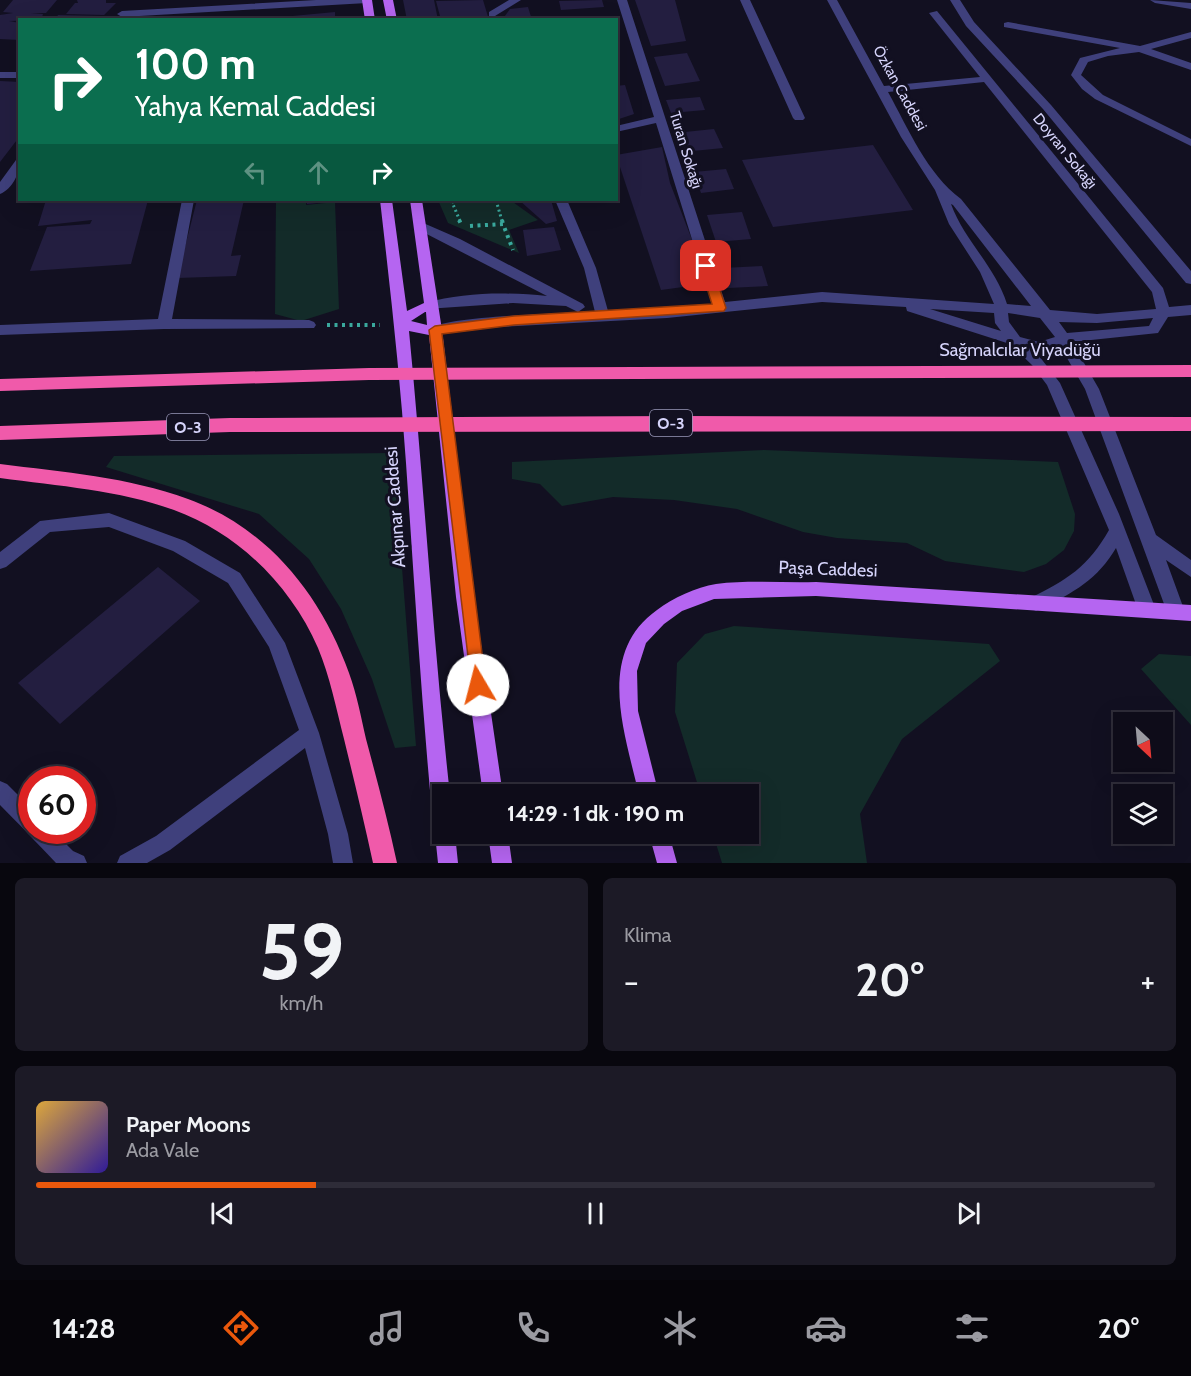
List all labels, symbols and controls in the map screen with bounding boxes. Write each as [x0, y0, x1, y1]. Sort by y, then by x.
text: 100 m [135, 38, 256, 90]
icon: right [36, 42, 114, 120]
street label: Özkan Caddesi [869, 42, 931, 134]
text: Yahya Kemal Caddesi [135, 90, 376, 123]
street label: Turan Sokağı [666, 109, 706, 191]
street label: Doyran Sokağı [1029, 110, 1101, 192]
icon: left [239, 156, 272, 189]
icon: ahead [302, 156, 335, 189]
icon: right [365, 156, 398, 189]
pin [680, 240, 731, 291]
icon: arrive [689, 249, 722, 282]
street label: Sağmalcılar Viyadüğü [939, 339, 1101, 361]
road number: O-3 [650, 410, 692, 436]
road number: O-3 [167, 414, 209, 440]
street label: Akpınar Caddesi [380, 446, 410, 568]
street label: Paşa Caddesi [778, 556, 878, 582]
position arrow [446, 653, 510, 717]
north arrow [1113, 712, 1173, 772]
map controls [1113, 712, 1173, 844]
speed limit sign: 60 [18, 766, 96, 844]
button: layers [1113, 784, 1173, 844]
text: 14:29 · 1 dk · 190 m [507, 800, 684, 827]
text: 59 [259, 904, 344, 999]
text: Klima [624, 923, 671, 947]
text: 20° [855, 953, 924, 1007]
text: − [624, 961, 639, 1001]
text: + [1140, 961, 1155, 1001]
text: km/h [280, 991, 323, 1015]
text: Paper Moons [126, 1111, 250, 1138]
text: Ada Vale [126, 1138, 199, 1162]
icon: previous [206, 1197, 239, 1230]
icon: pause [579, 1197, 612, 1230]
icon: next [952, 1197, 985, 1230]
icon: directions [220, 1307, 262, 1349]
icon: music [366, 1307, 408, 1349]
icon: phone [512, 1307, 554, 1349]
icon: climate [659, 1307, 701, 1349]
icon: car [805, 1307, 847, 1349]
icon: filters [951, 1307, 993, 1349]
text: 14:28 [52, 1312, 115, 1345]
text: 20° [1098, 1312, 1139, 1345]

